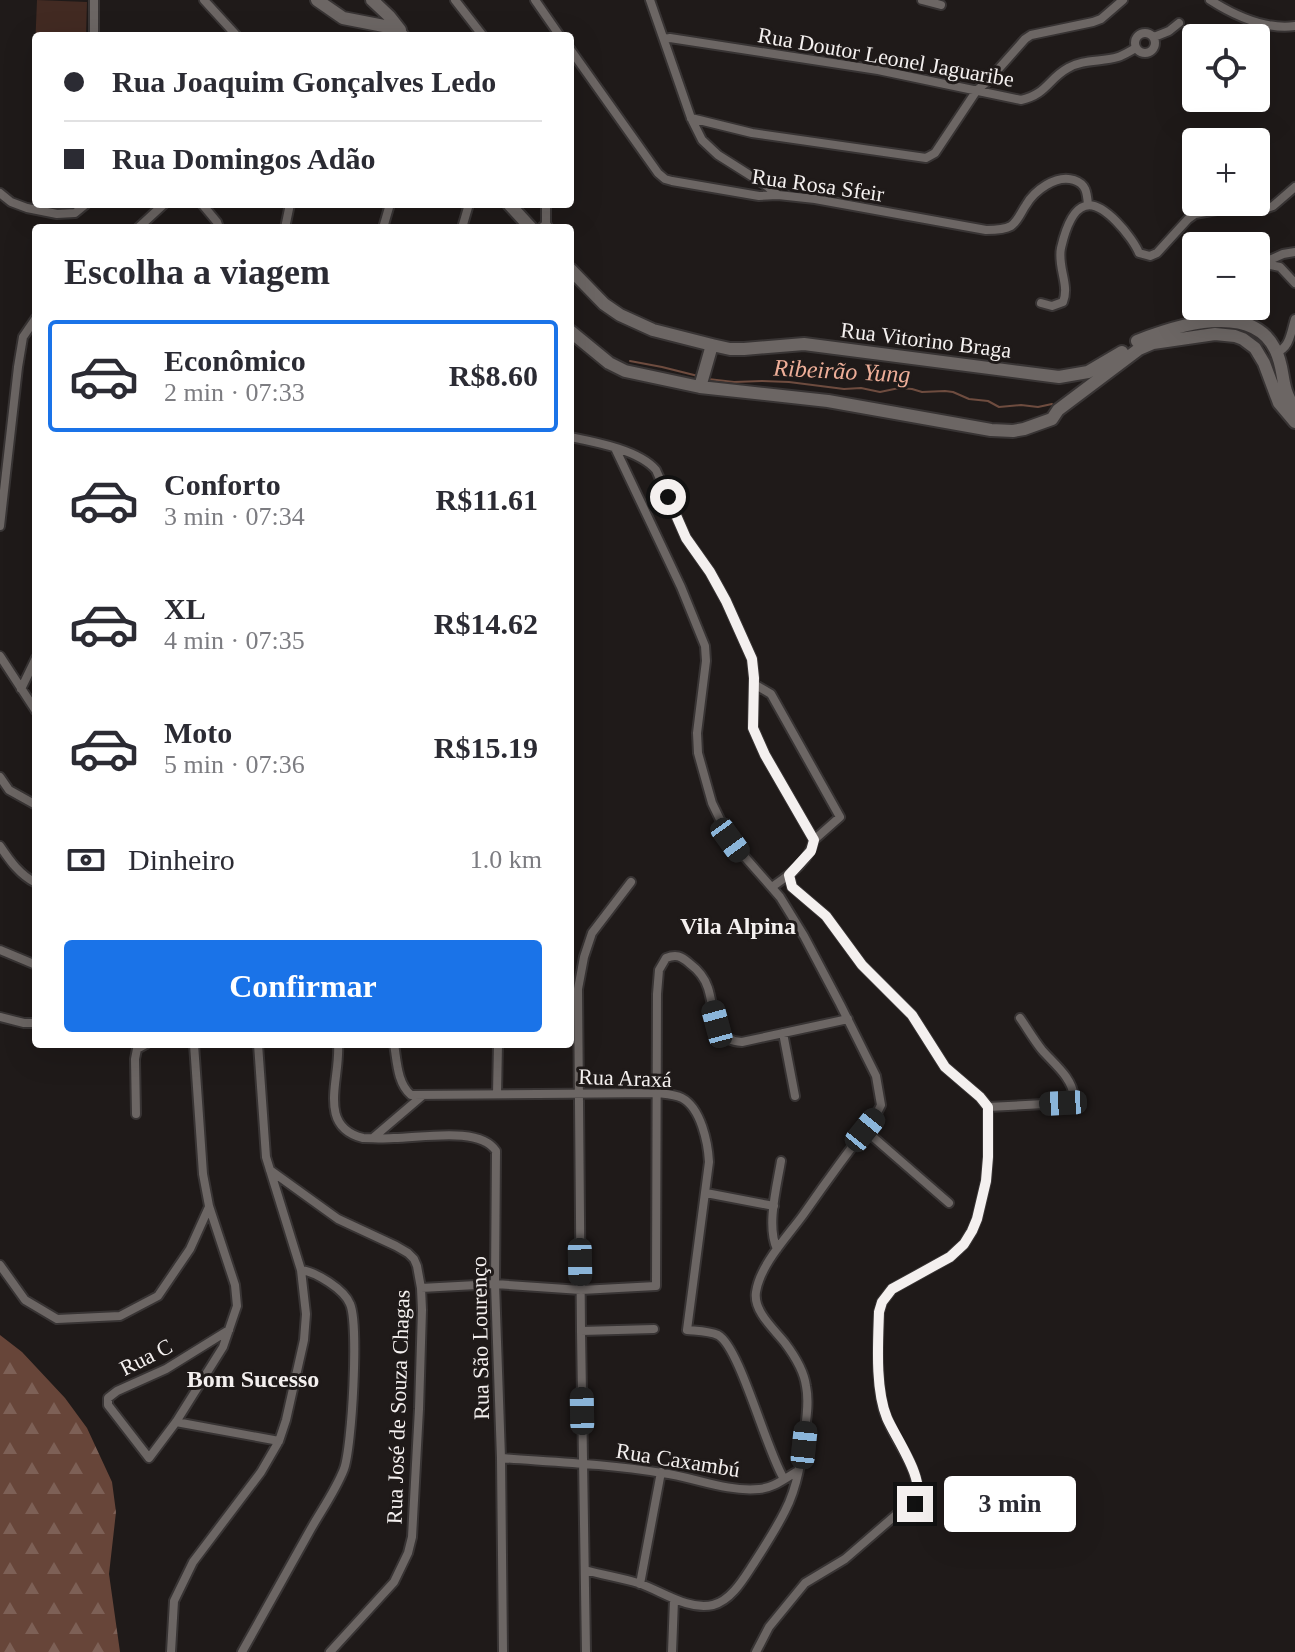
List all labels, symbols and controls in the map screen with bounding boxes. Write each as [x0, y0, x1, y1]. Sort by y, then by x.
street label: Rua Doutor Leonel Jaguaribe [756, 22, 1016, 92]
map controls [1182, 24, 1270, 320]
button: locate [1182, 24, 1270, 112]
text: Rua Joaquim Gonçalves Ledo [112, 65, 496, 98]
button: + [1182, 128, 1270, 216]
text: Rua Domingos Adão [112, 142, 375, 175]
street label: Rua Rosa Sfeir [750, 163, 886, 207]
button: − [1182, 232, 1270, 320]
text: Escolha a viagem [64, 252, 330, 292]
street label: Rua Vitorino Braga [839, 317, 1013, 363]
icon: car [68, 340, 140, 412]
text: Econômico [164, 344, 306, 377]
water label: Ribeirão Yung [772, 354, 911, 388]
text: R$8.60 [449, 359, 538, 392]
text: 2 min · 07:33 [164, 378, 305, 407]
icon: car [68, 464, 140, 536]
text: Conforto [164, 468, 281, 501]
route start [650, 479, 686, 515]
text: R$11.61 [435, 483, 538, 516]
text: 3 min · 07:34 [164, 502, 305, 531]
icon: car [68, 588, 140, 660]
text: XL [164, 592, 206, 625]
text: R$14.62 [434, 607, 538, 640]
text: 4 min · 07:35 [164, 626, 305, 655]
icon: car [68, 712, 140, 784]
text: Moto [164, 716, 232, 749]
text: R$15.19 [434, 731, 538, 764]
text: 5 min · 07:36 [164, 750, 305, 779]
car [706, 814, 754, 866]
icon: cash [64, 838, 108, 882]
text: Dinheiro [128, 843, 235, 876]
text: 1.0 km [470, 845, 542, 874]
district label: Vila Alpina [680, 913, 796, 939]
button: Confirmar [64, 940, 542, 1032]
car [699, 998, 735, 1050]
street label: Rua Araxá [578, 1064, 672, 1092]
car [1038, 1090, 1088, 1116]
car [841, 1104, 889, 1156]
car [568, 1238, 592, 1286]
street label: Rua São Lourenço [466, 1256, 494, 1420]
street label: Rua José de Souza Chagas [381, 1289, 415, 1525]
street label: Rua C [116, 1333, 176, 1381]
district label: Bom Sucesso [187, 1366, 319, 1392]
car [570, 1387, 594, 1435]
car [790, 1420, 818, 1470]
street label: Rua Caxambú [614, 1438, 742, 1482]
callout: 3 min [943, 1476, 1075, 1532]
route end [897, 1486, 933, 1522]
text: 3 min [979, 1489, 1041, 1518]

